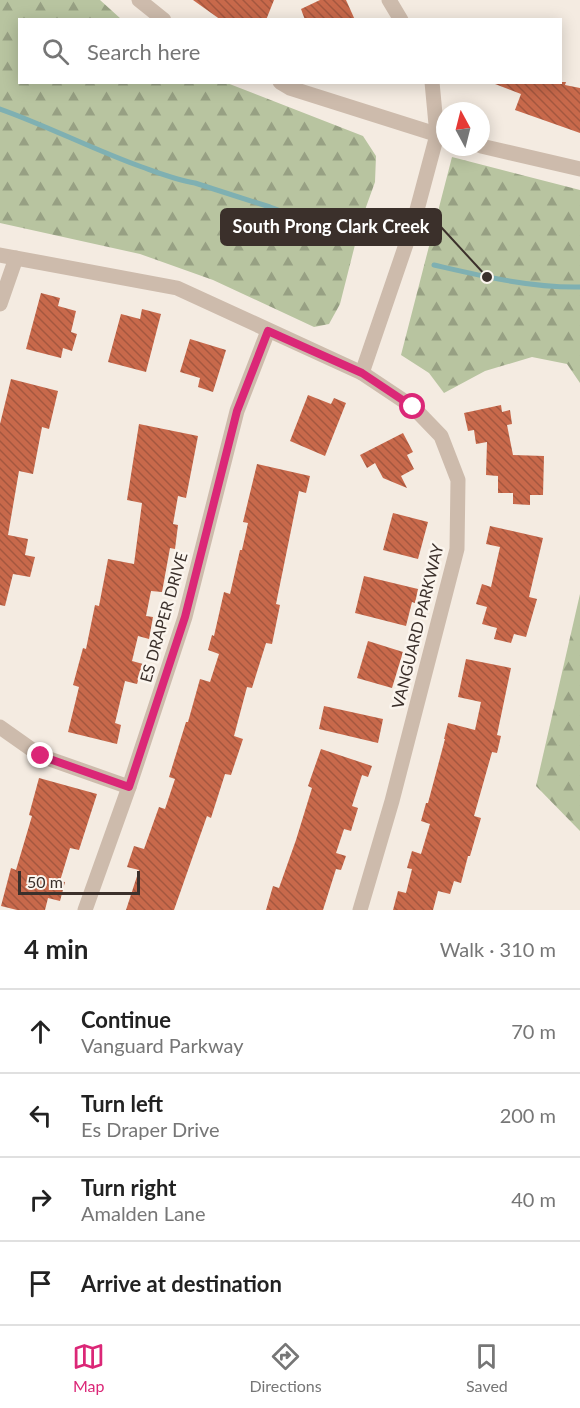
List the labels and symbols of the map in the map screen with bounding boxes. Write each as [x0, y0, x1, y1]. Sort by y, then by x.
north arrow [436, 102, 490, 156]
callout: South Prong Clark Creek [221, 209, 441, 245]
text: South Prong Clark Creek [233, 215, 430, 237]
route start [399, 393, 425, 419]
street label: VANGUARD PARKWAY [387, 542, 447, 710]
street label: ES DRAPER DRIVE [135, 550, 191, 684]
route end [27, 742, 53, 768]
scale bar [18, 868, 140, 896]

